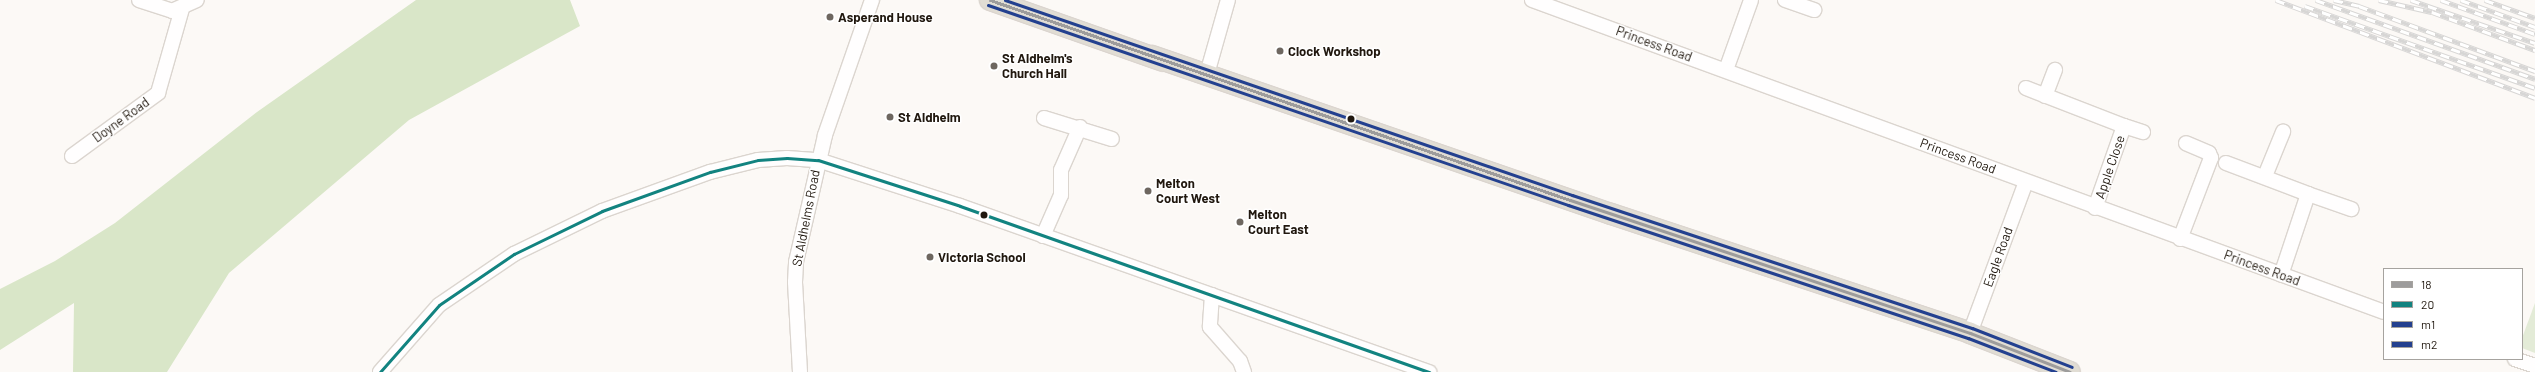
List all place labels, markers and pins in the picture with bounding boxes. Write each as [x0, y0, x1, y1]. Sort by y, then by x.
place label: Asperand House [838, 9, 933, 25]
marker: Asperand House [825, 12, 835, 22]
place label: Clock Workshop [1288, 43, 1381, 59]
marker: Clock Workshop [1275, 46, 1285, 56]
place label: St Aldhelm's Church Hall [1002, 51, 1073, 82]
marker: St Aldhelm's Church Hall [989, 61, 999, 71]
place label: St Aldhelm [898, 109, 961, 125]
marker: St Aldhelm [885, 112, 895, 122]
unlabelled marker [1346, 114, 1356, 124]
place label: Melton Court West [1156, 176, 1220, 207]
marker: Melton Court West [1143, 186, 1153, 196]
place label: Melton Court East [1248, 207, 1309, 238]
unlabelled marker [979, 210, 989, 220]
marker: Melton Court East [1235, 217, 1245, 227]
place label: Victoria School [938, 249, 1026, 265]
marker: Victoria School [925, 252, 935, 262]

